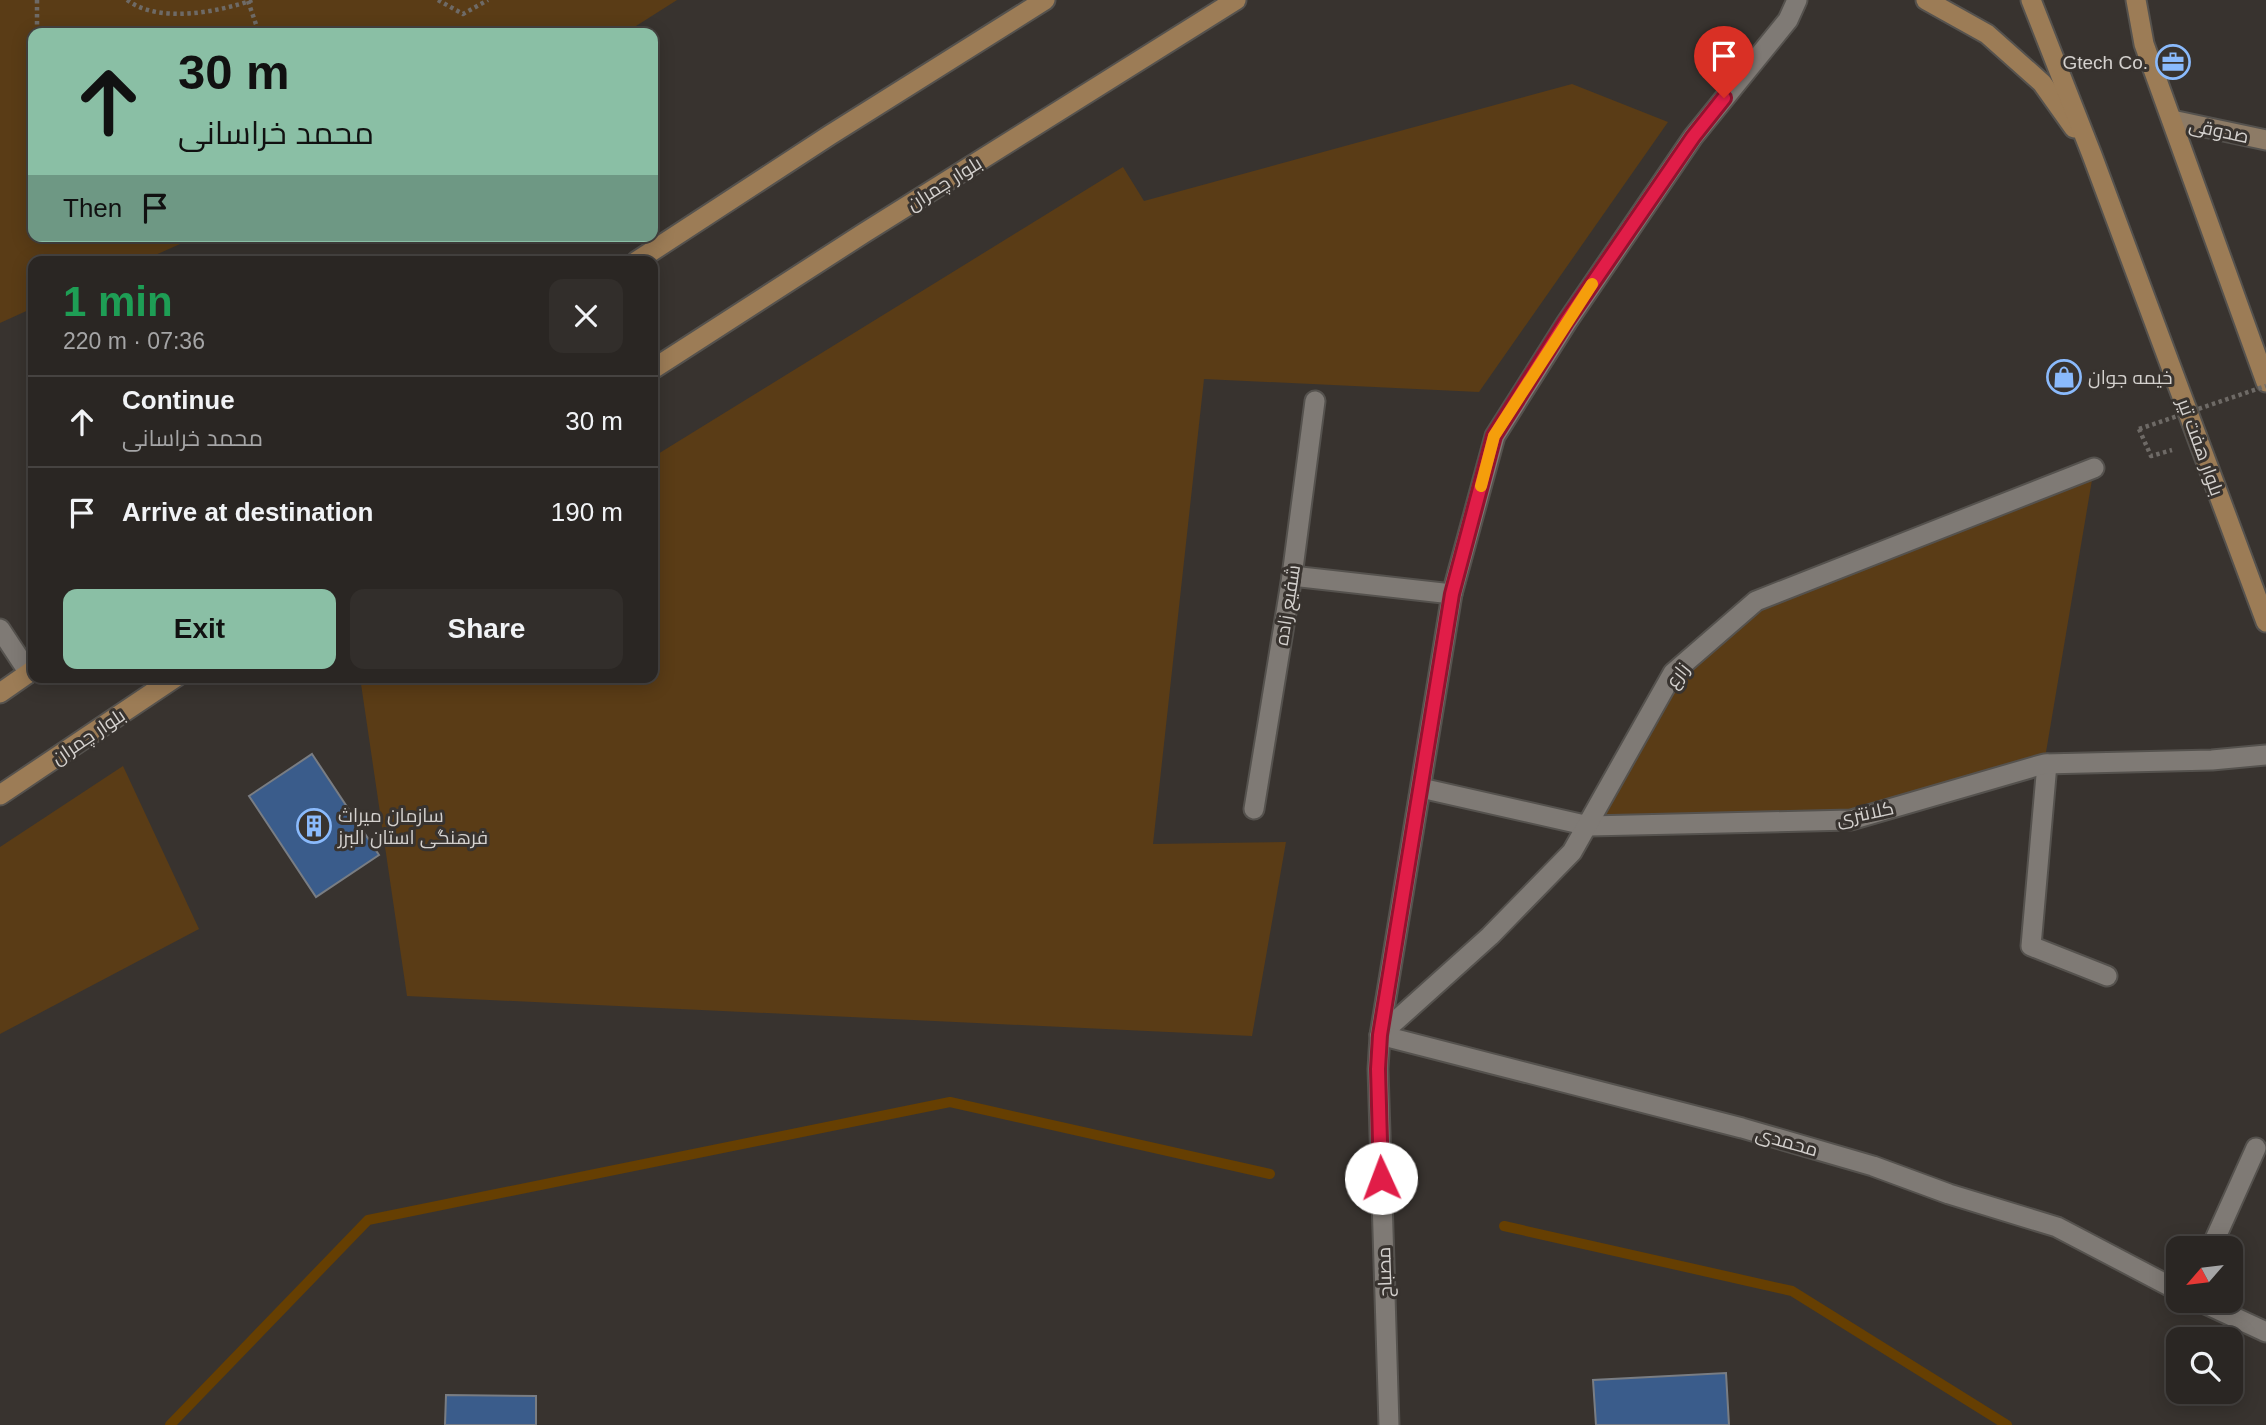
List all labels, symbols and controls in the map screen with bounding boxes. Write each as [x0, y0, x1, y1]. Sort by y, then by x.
pin [1694, 26, 1754, 98]
icon: arrive [1705, 37, 1743, 75]
office icon: Gtech Co. [2154, 43, 2192, 81]
text: 30 m [178, 45, 290, 99]
place label: Gtech Co. [2062, 52, 2148, 73]
icon: ahead [63, 56, 154, 147]
street label: صدوقی [2187, 114, 2251, 148]
text: محمد خراسانی [178, 115, 374, 151]
street label: بلوار چمران [903, 152, 987, 216]
icon: arrive [136, 189, 174, 227]
text: Then [63, 193, 122, 223]
text: 1 min [63, 278, 173, 325]
button: close [549, 279, 623, 353]
text: 220 m · 07:36 [63, 328, 205, 354]
shop icon: خیمه جوان [2045, 358, 2083, 396]
place label: خیمه جوان [2088, 367, 2173, 389]
text: Continue [122, 385, 235, 415]
street label: بلوار هفت تیر [2172, 395, 2228, 499]
icon: ahead [63, 403, 101, 441]
text: 30 m [565, 406, 623, 436]
text: محمد خراسانی [122, 425, 263, 451]
icon: arrive [63, 494, 101, 532]
text: Arrive at destination [122, 497, 373, 527]
text: 190 m [551, 497, 623, 527]
street label: شفیع زاده [1271, 563, 1307, 647]
button: Exit [63, 589, 336, 669]
button: Share [350, 589, 623, 669]
street label: زارع [1661, 659, 1696, 694]
street label: بلوار چمران [48, 704, 130, 770]
street label: کلانتری [1835, 797, 1896, 831]
place label: سازمان میراث فرهنگی استان البرز [337, 805, 488, 849]
building icon: سازمان میراث فرهنگی استان البرز [295, 807, 333, 845]
street label: محمدی [1753, 1123, 1820, 1161]
position arrow [1344, 1141, 1418, 1215]
north arrow [2166, 1236, 2244, 1312]
map controls [2166, 1236, 2243, 1404]
street label: مصباح [1373, 1246, 1399, 1298]
button: search [2166, 1327, 2243, 1404]

